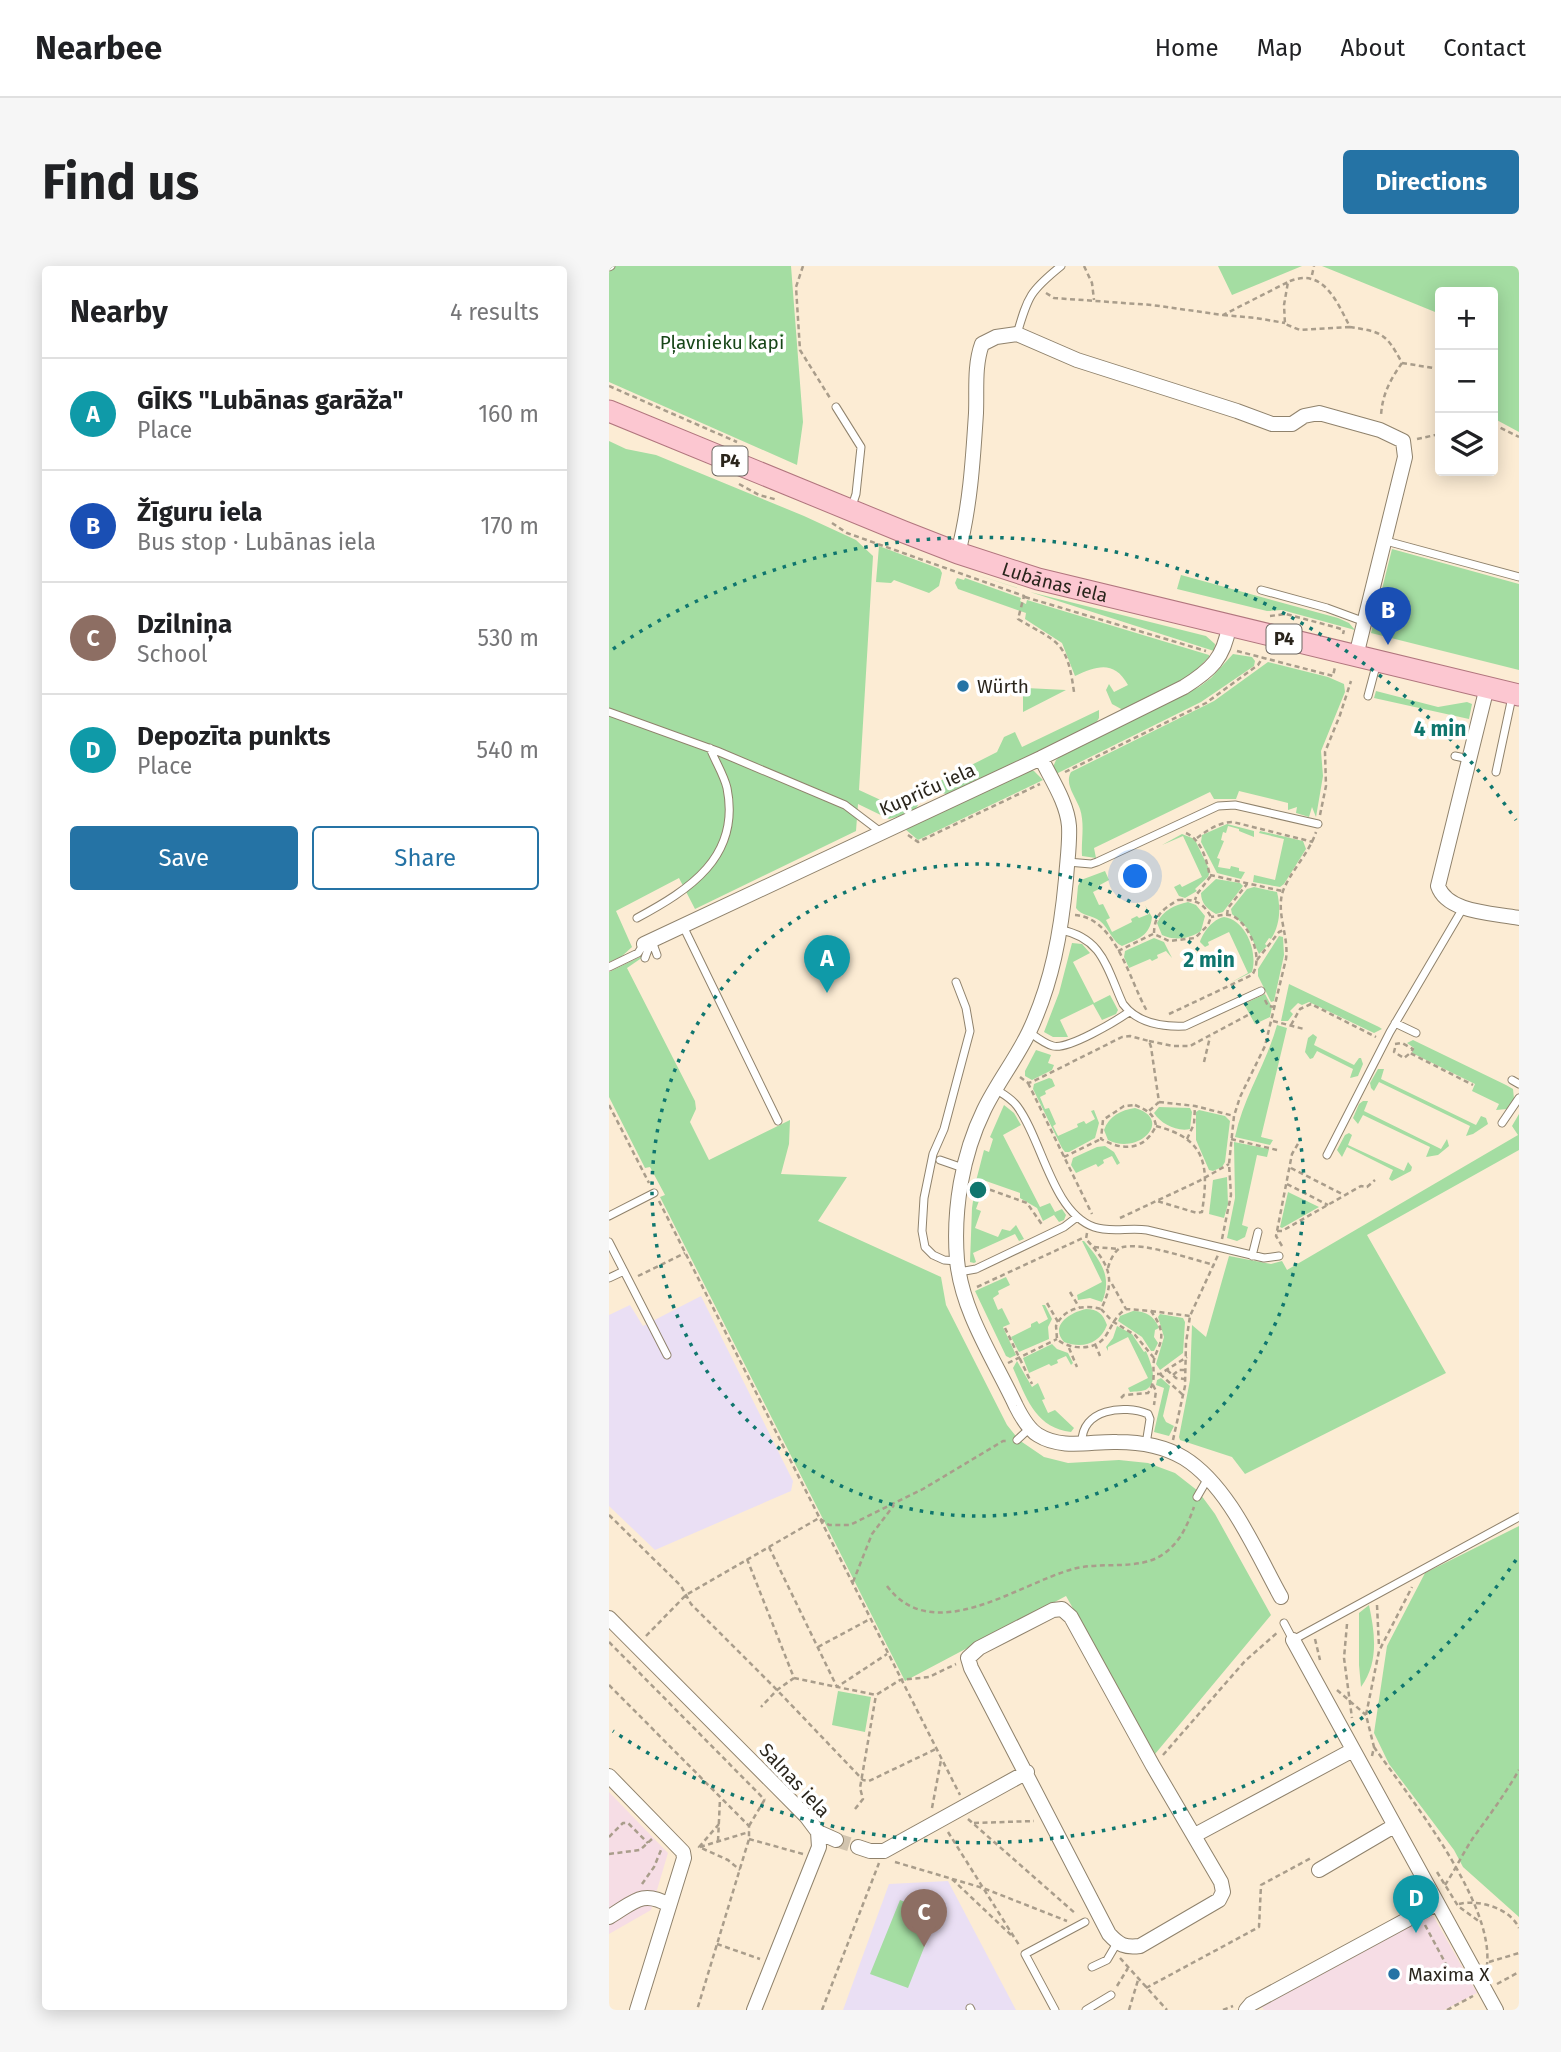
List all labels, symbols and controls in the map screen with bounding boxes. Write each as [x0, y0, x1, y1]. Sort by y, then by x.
text: Nearbee [35, 28, 162, 68]
text: Home [1155, 34, 1219, 62]
text: Map [1257, 34, 1303, 62]
text: About [1341, 34, 1405, 62]
text: Contact [1443, 34, 1526, 62]
button: Directions [1343, 150, 1519, 214]
text: Find us [42, 153, 199, 212]
map controls [1435, 287, 1498, 476]
button: + [1435, 287, 1498, 350]
text: Nearby [70, 294, 168, 330]
text: 4 results [450, 298, 539, 326]
park label: Pļavnieku kapi [660, 331, 784, 355]
button: − [1435, 350, 1498, 413]
text: GĪKS "Lubānas garāža" [137, 385, 404, 416]
text: A [86, 400, 100, 428]
text: 160 m [478, 400, 539, 428]
button: layers [1435, 413, 1498, 476]
text: Place [137, 416, 192, 444]
road number: P4 [713, 446, 747, 476]
text: Žīguru iela [137, 497, 263, 528]
text: B [86, 512, 100, 540]
text: 170 m [480, 512, 539, 540]
text: Bus stop · Lubānas iela [137, 528, 376, 556]
street label: Lubānas iela [999, 557, 1110, 607]
pin: B [1365, 587, 1411, 645]
text: Dzilniņa [137, 609, 232, 640]
text: C [86, 624, 100, 652]
text: 530 m [478, 624, 539, 652]
road number: P4 [1267, 624, 1301, 654]
text: School [137, 640, 208, 668]
place label: Würth [977, 675, 1029, 698]
marker: Würth [955, 678, 971, 694]
text: 4 min [1414, 716, 1466, 742]
text: Depozīta punkts [137, 721, 331, 752]
text: D [86, 736, 100, 764]
text: 540 m [477, 736, 539, 764]
text: Place [137, 752, 192, 780]
street label: Kupriču iela [876, 758, 979, 821]
button: Save [70, 826, 298, 890]
button: Share [312, 826, 539, 890]
your location [1118, 859, 1152, 893]
pin: A [804, 935, 850, 993]
text: 2 min [1183, 947, 1235, 973]
centre of rings [966, 1178, 990, 1202]
street label: Salnas iela [755, 1739, 835, 1822]
pin: D [1393, 1875, 1439, 1933]
pin: C [901, 1889, 947, 1947]
place label: Maxima X [1408, 1963, 1490, 1986]
marker: Maxima X [1386, 1966, 1402, 1982]

